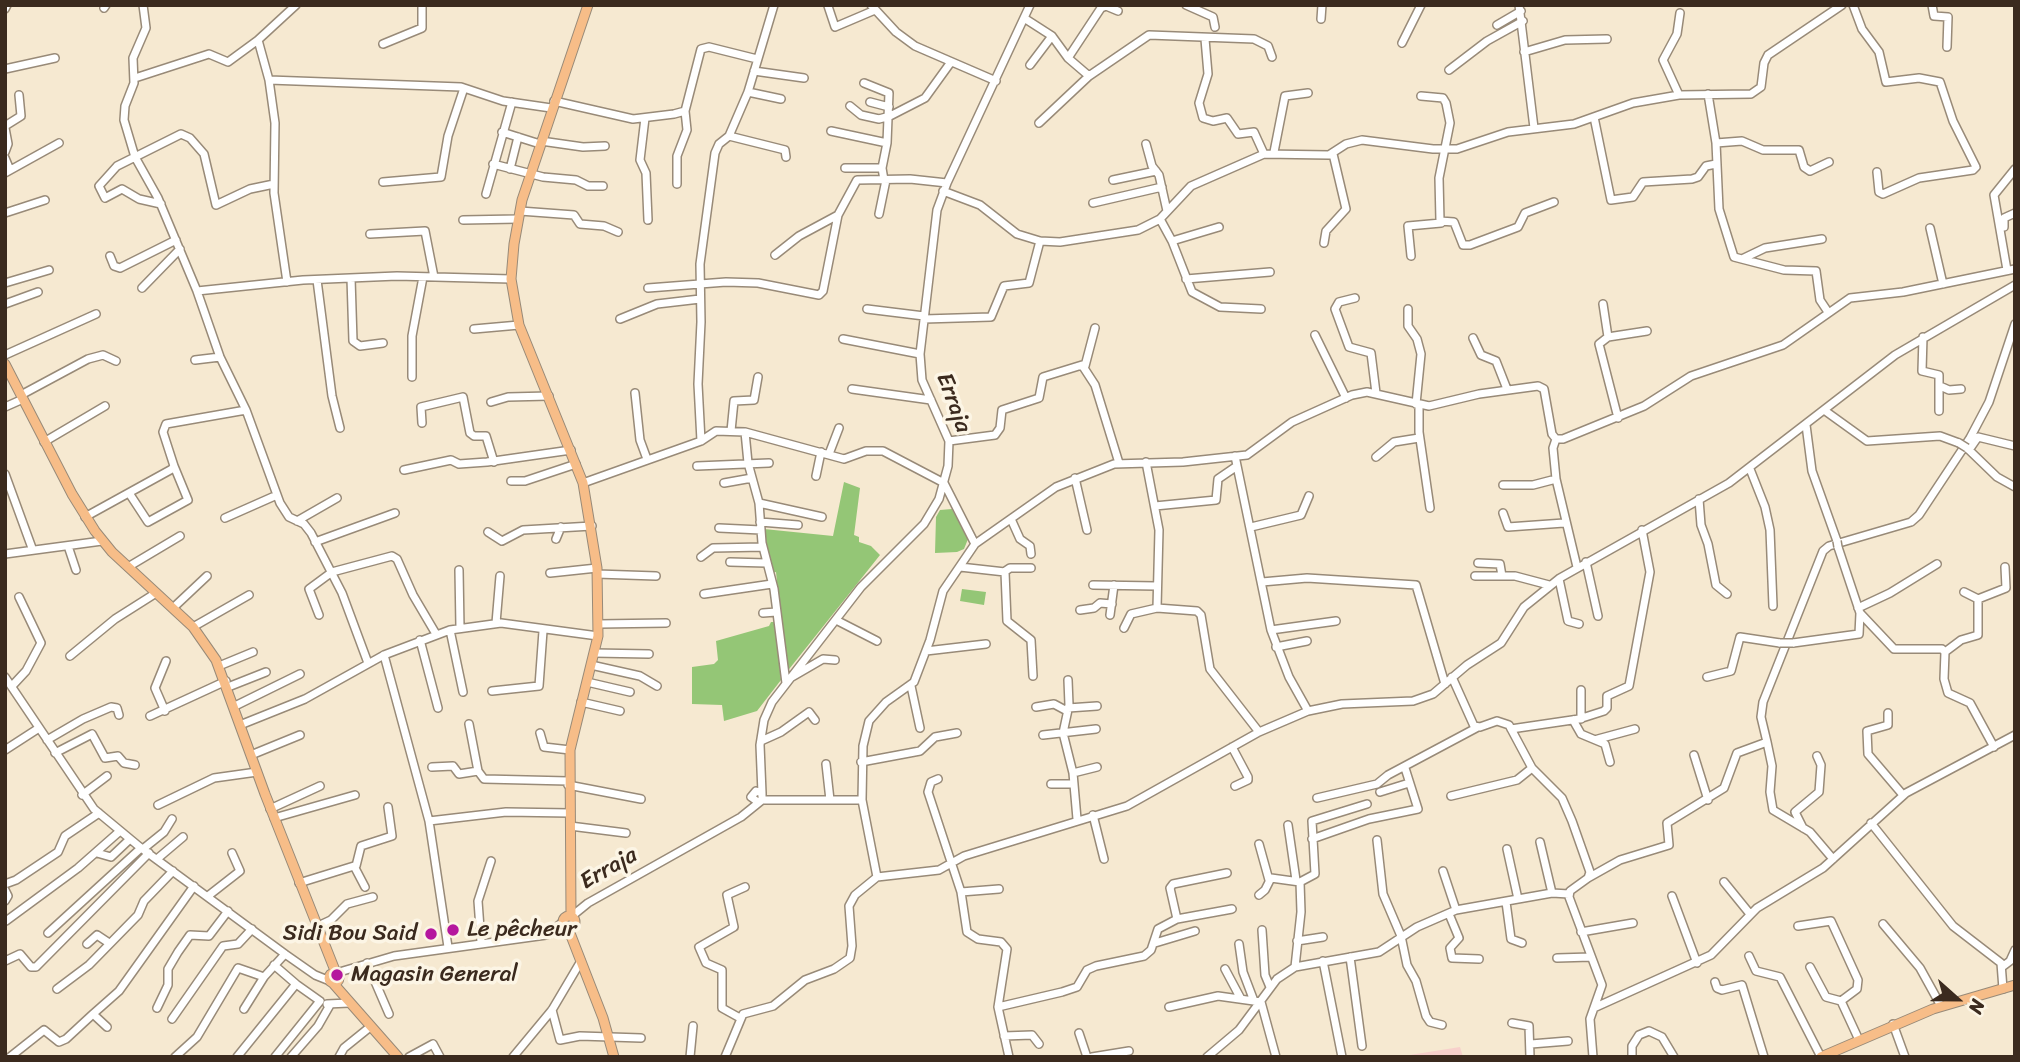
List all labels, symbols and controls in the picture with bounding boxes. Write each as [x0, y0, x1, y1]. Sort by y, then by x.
street label: Erraja [930, 369, 976, 437]
street label: Erraja [575, 842, 643, 896]
place label: Le pêcheur [467, 916, 577, 944]
place label: Sidi Bou Said [283, 920, 417, 948]
marker: Le pêcheur [445, 922, 461, 938]
marker: Sidi Bou Said [423, 926, 439, 942]
place label: Magasin General [351, 961, 518, 989]
north arrow [1922, 964, 1992, 1034]
marker: Magasin General [329, 967, 345, 983]
text: N [1959, 995, 1995, 1019]

